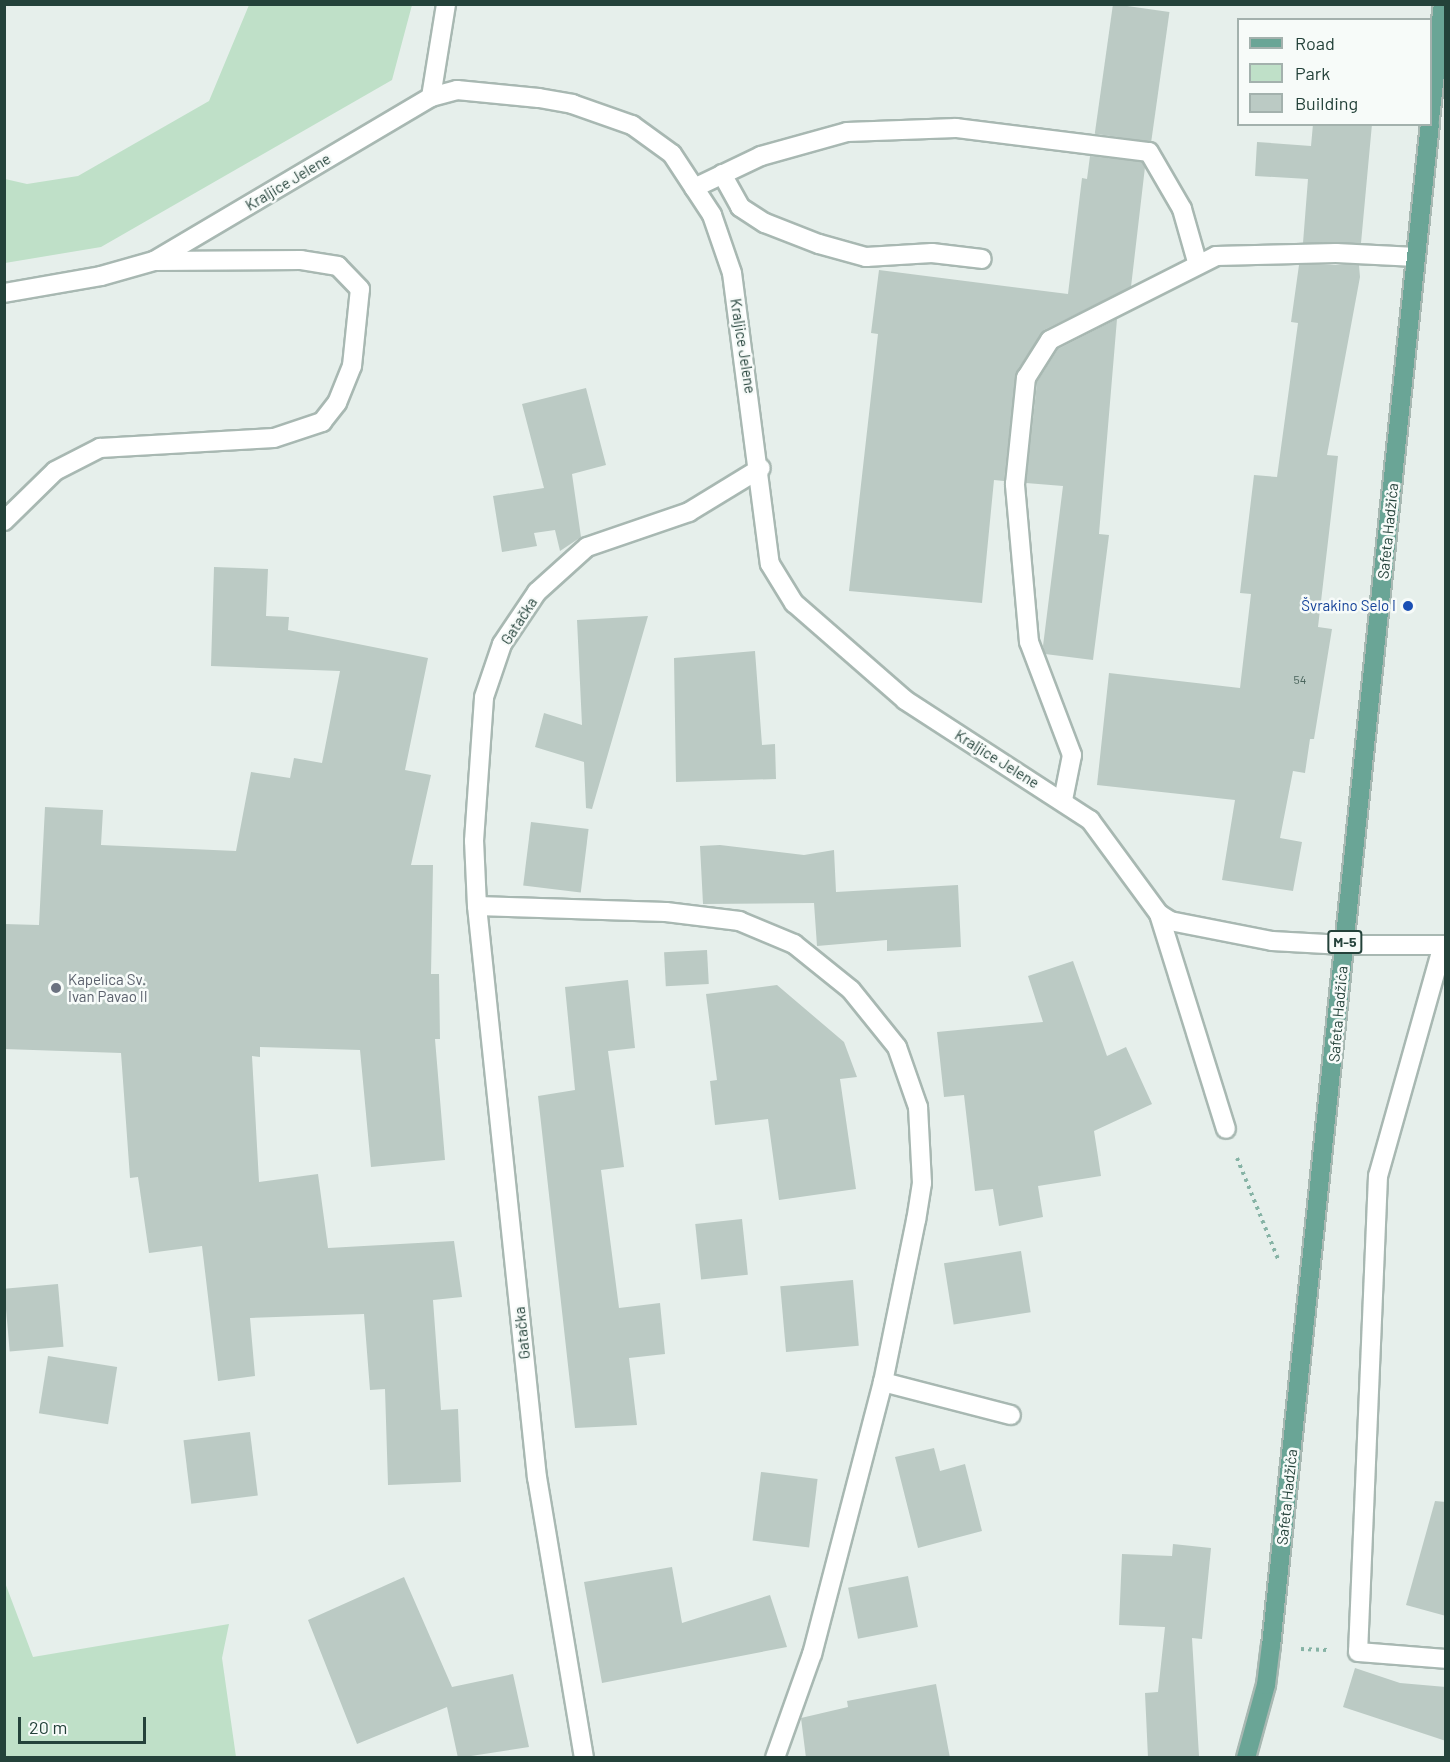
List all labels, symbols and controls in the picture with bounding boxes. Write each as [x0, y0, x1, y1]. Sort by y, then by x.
legend [1237, 18, 1432, 126]
text: Road [1295, 32, 1335, 54]
text: Park [1295, 62, 1330, 84]
text: Building [1295, 92, 1358, 114]
street label: Kraljice Jelene [242, 150, 334, 214]
street label: Kraljice Jelene [727, 297, 759, 395]
street label: Safeta Hadžića [1374, 482, 1402, 580]
street label: Gatačka [497, 594, 541, 648]
place label: Švrakino Selo I [1301, 597, 1396, 615]
marker: Švrakino Selo I [1401, 599, 1415, 613]
house number: 54 [1294, 673, 1306, 687]
street label: Kraljice Jelene [952, 726, 1042, 792]
road number: M-5 [1327, 931, 1363, 953]
street label: Safeta Hadžića [1325, 965, 1351, 1063]
place label: Kapelica Sv. Ivan Pavao II [68, 970, 148, 1005]
marker: Kapelica Sv. Ivan Pavao II [49, 981, 63, 995]
street label: Gatačka [510, 1306, 534, 1360]
street label: Safeta Hadžića [1273, 1448, 1301, 1546]
scale bar [21, 1705, 148, 1743]
text: 20 m [29, 1716, 67, 1738]

